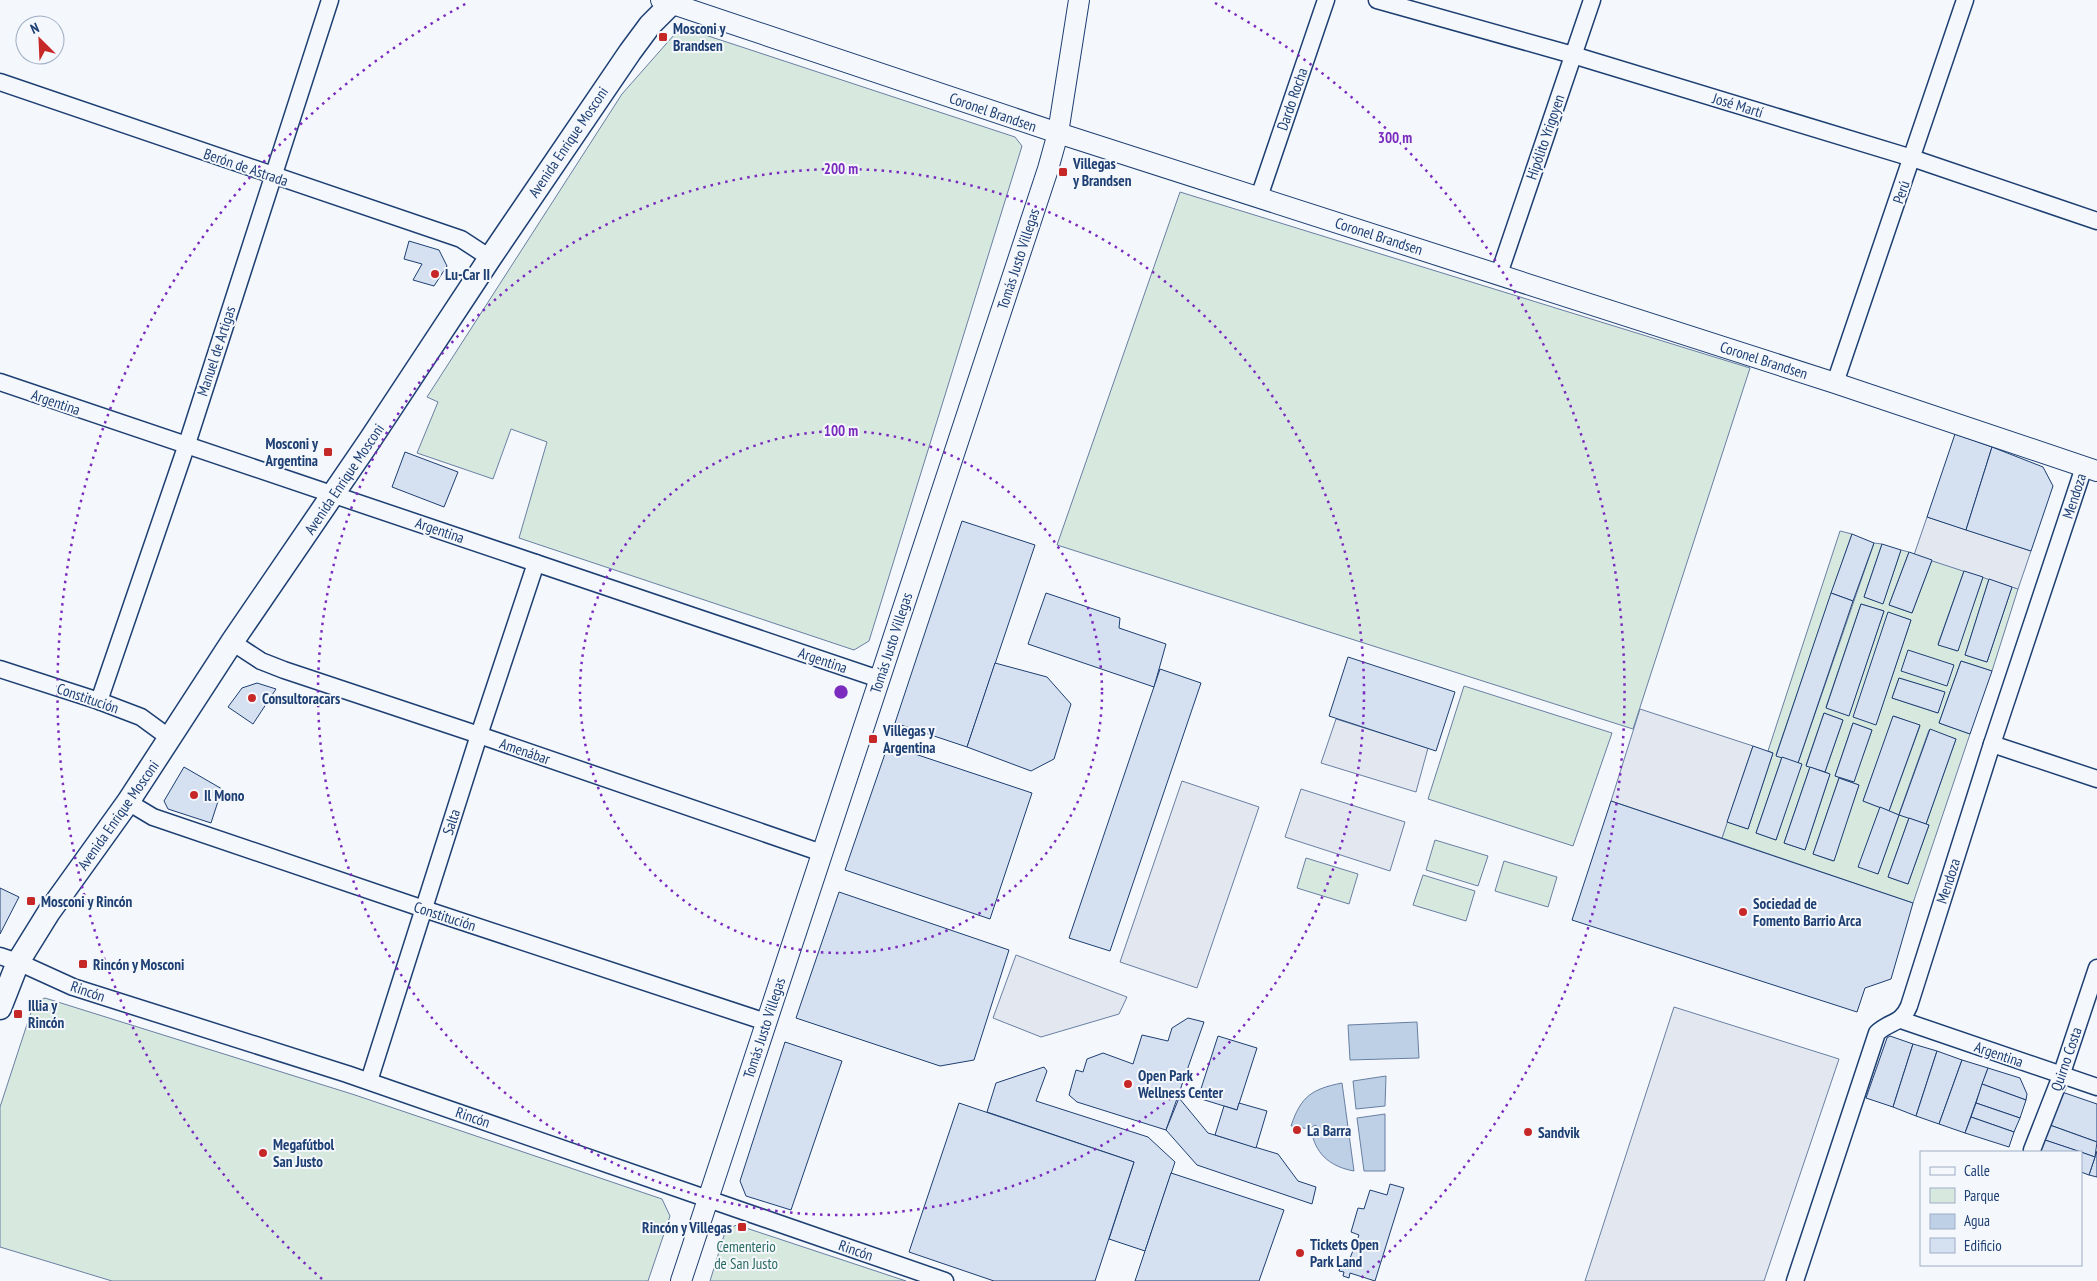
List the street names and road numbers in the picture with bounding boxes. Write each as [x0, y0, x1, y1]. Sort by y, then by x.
street label: Dardo Rocha [1272, 65, 1312, 133]
street label: Avenida Enrique Mosconi [524, 83, 612, 201]
street label: Coronel Brandsen [947, 88, 1039, 136]
street label: José Martí [1709, 88, 1766, 122]
street label: Hipólito Yrigoyen [1522, 92, 1568, 182]
street label: Berón de Astrada [201, 144, 291, 190]
street label: Perú [1888, 178, 1914, 206]
street label: Tomás Justo Villegas [993, 206, 1043, 312]
street label: Coronel Brandsen [1333, 213, 1425, 259]
street label: Manuel de Artigas [193, 304, 239, 398]
street label: Coronel Brandsen [1718, 337, 1810, 383]
street label: Argentina [29, 385, 83, 419]
street label: Avenida Enrique Mosconi [300, 420, 388, 538]
street label: Mendoza [2058, 471, 2090, 521]
street label: Argentina [413, 513, 467, 547]
street label: Tomás Justo Villegas [866, 590, 916, 696]
street label: Argentina [796, 643, 850, 677]
street label: Constitución [55, 679, 121, 717]
street label: Amenábar [497, 734, 554, 769]
street label: Avenida Enrique Mosconi [73, 757, 163, 873]
street label: Salta [438, 807, 464, 837]
street label: Mendoza [1932, 856, 1964, 906]
street label: Constitución [412, 897, 478, 935]
street label: Tomás Justo Villegas [739, 975, 789, 1081]
street label: Rincón [68, 976, 108, 1006]
street label: Quirno Costa [2046, 1024, 2086, 1094]
street label: Argentina [1972, 1037, 2026, 1071]
street label: Rincón [453, 1102, 493, 1132]
street label: Rincón [836, 1235, 876, 1265]

